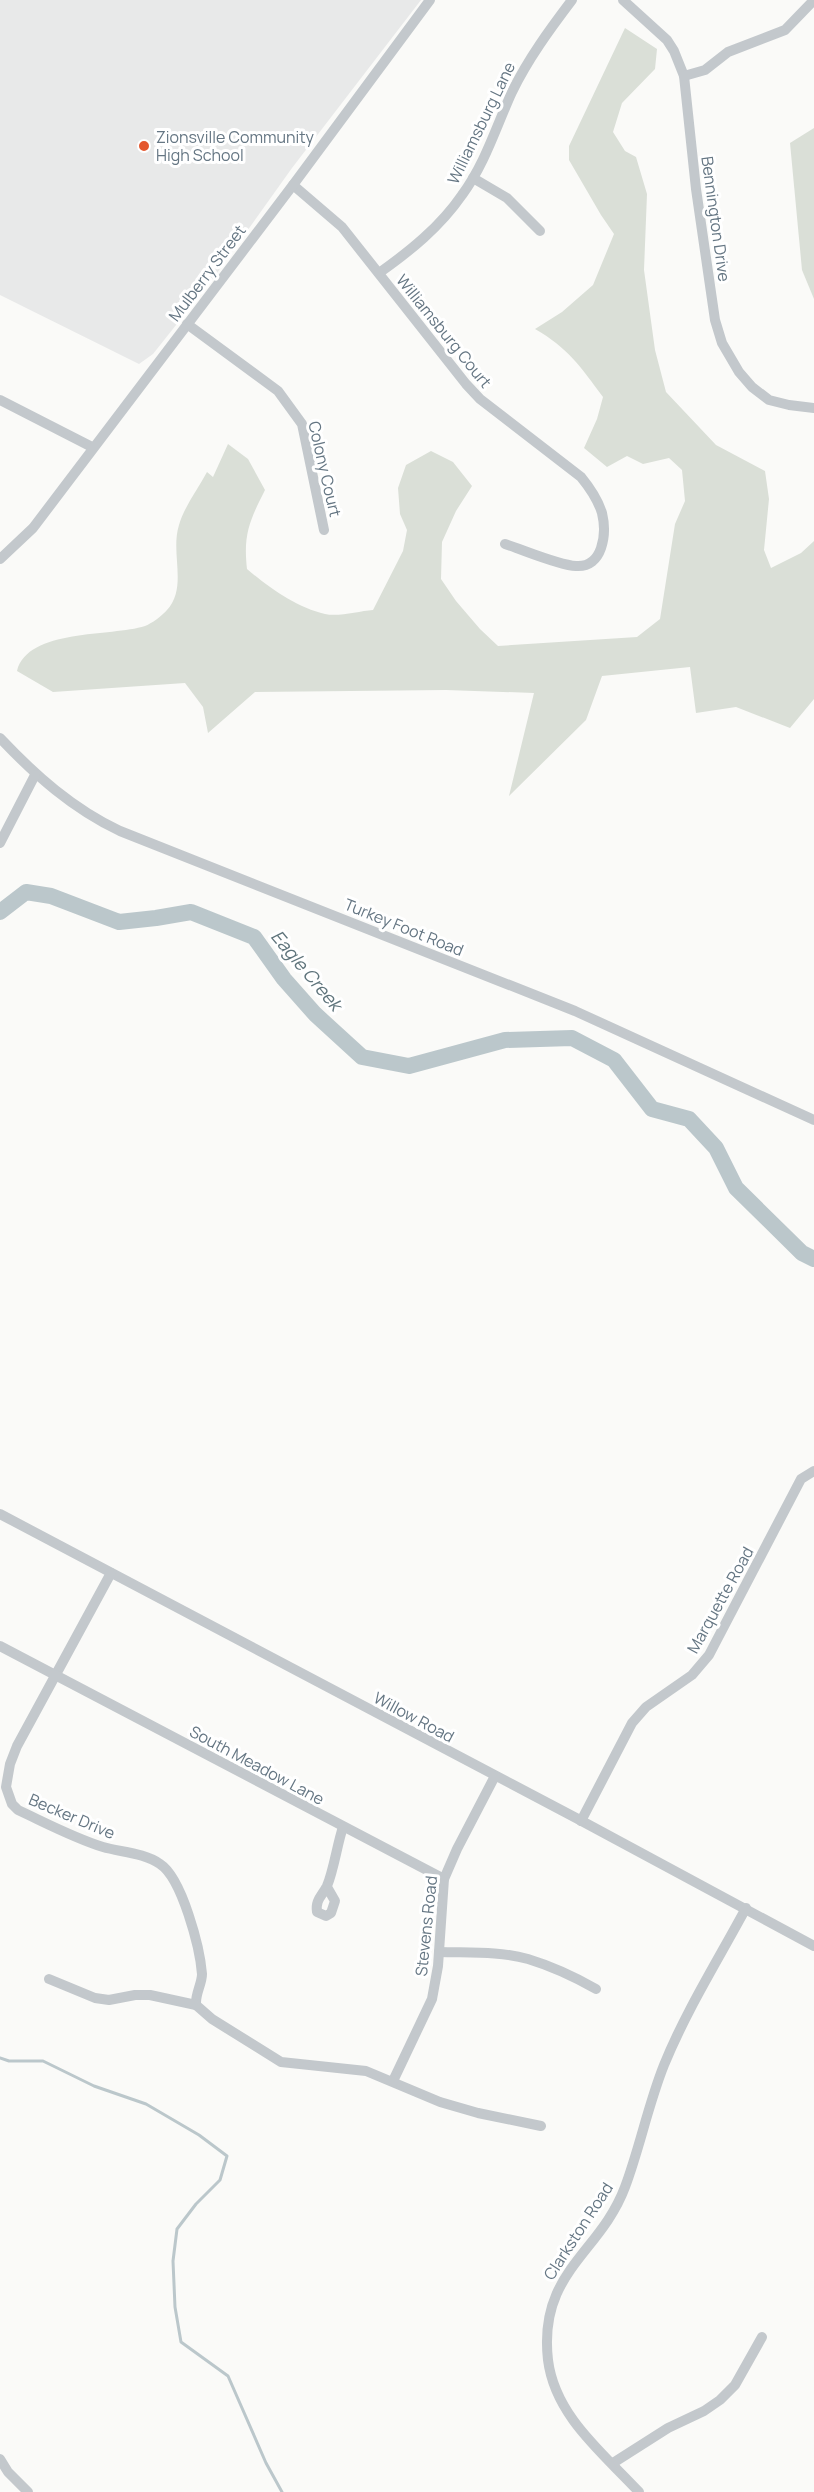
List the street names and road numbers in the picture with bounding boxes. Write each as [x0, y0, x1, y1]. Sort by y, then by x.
street label: Williamsburg Lane [442, 58, 520, 188]
street label: Bennington Drive [696, 155, 736, 283]
street label: Mulberry Street [163, 220, 251, 326]
street label: Williamsburg Court [391, 270, 497, 392]
street label: Colony Court [303, 419, 347, 519]
street label: Turkey Foot Road [341, 893, 467, 961]
street label: Marquette Road [682, 1543, 758, 1657]
street label: Willow Road [370, 1687, 458, 1747]
street label: South Meadow Lane [186, 1720, 328, 1810]
street label: Becker Drive [26, 1788, 118, 1844]
street label: Stevens Road [410, 1875, 442, 1977]
street label: Clarkston Road [538, 2178, 618, 2284]

